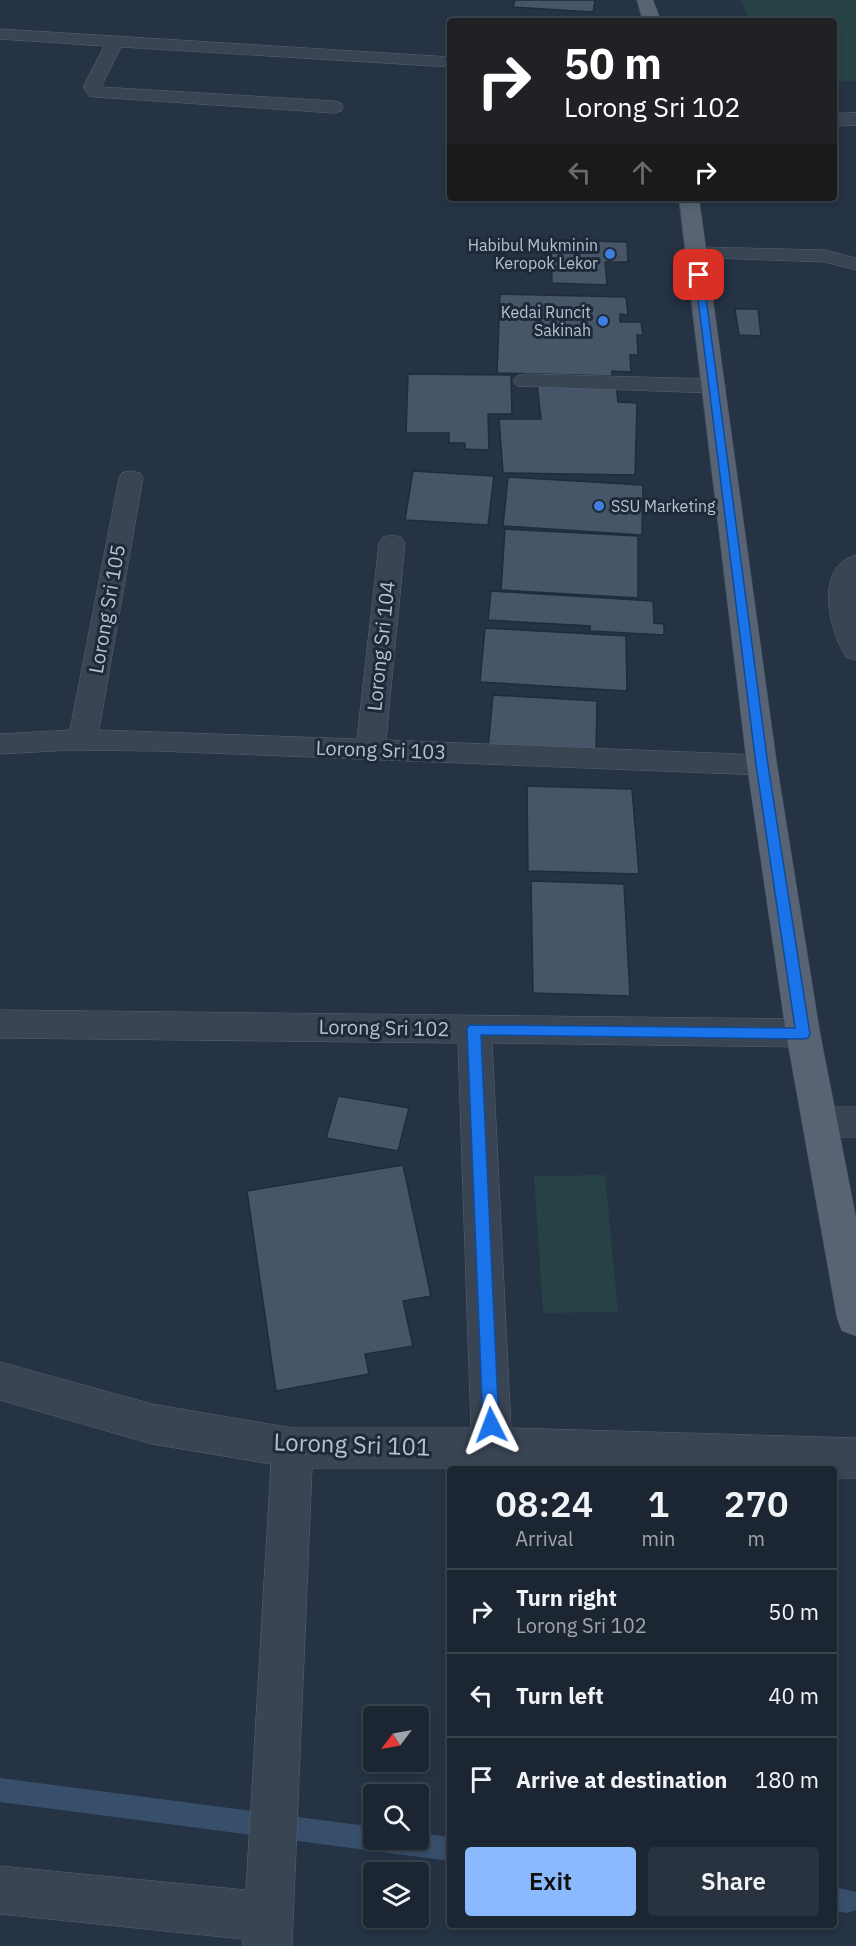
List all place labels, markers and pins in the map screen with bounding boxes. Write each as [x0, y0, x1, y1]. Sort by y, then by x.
place label: Habibul Mukminin Keropok Lekor [468, 235, 598, 273]
marker: Habibul Mukminin Keropok Lekor [603, 247, 617, 261]
pin [673, 249, 724, 300]
place label: Kedai Runcit Sakinah [501, 302, 591, 340]
marker: Kedai Runcit Sakinah [596, 314, 610, 328]
place label: SSU Marketing [611, 496, 716, 516]
marker: SSU Marketing [592, 499, 606, 513]

